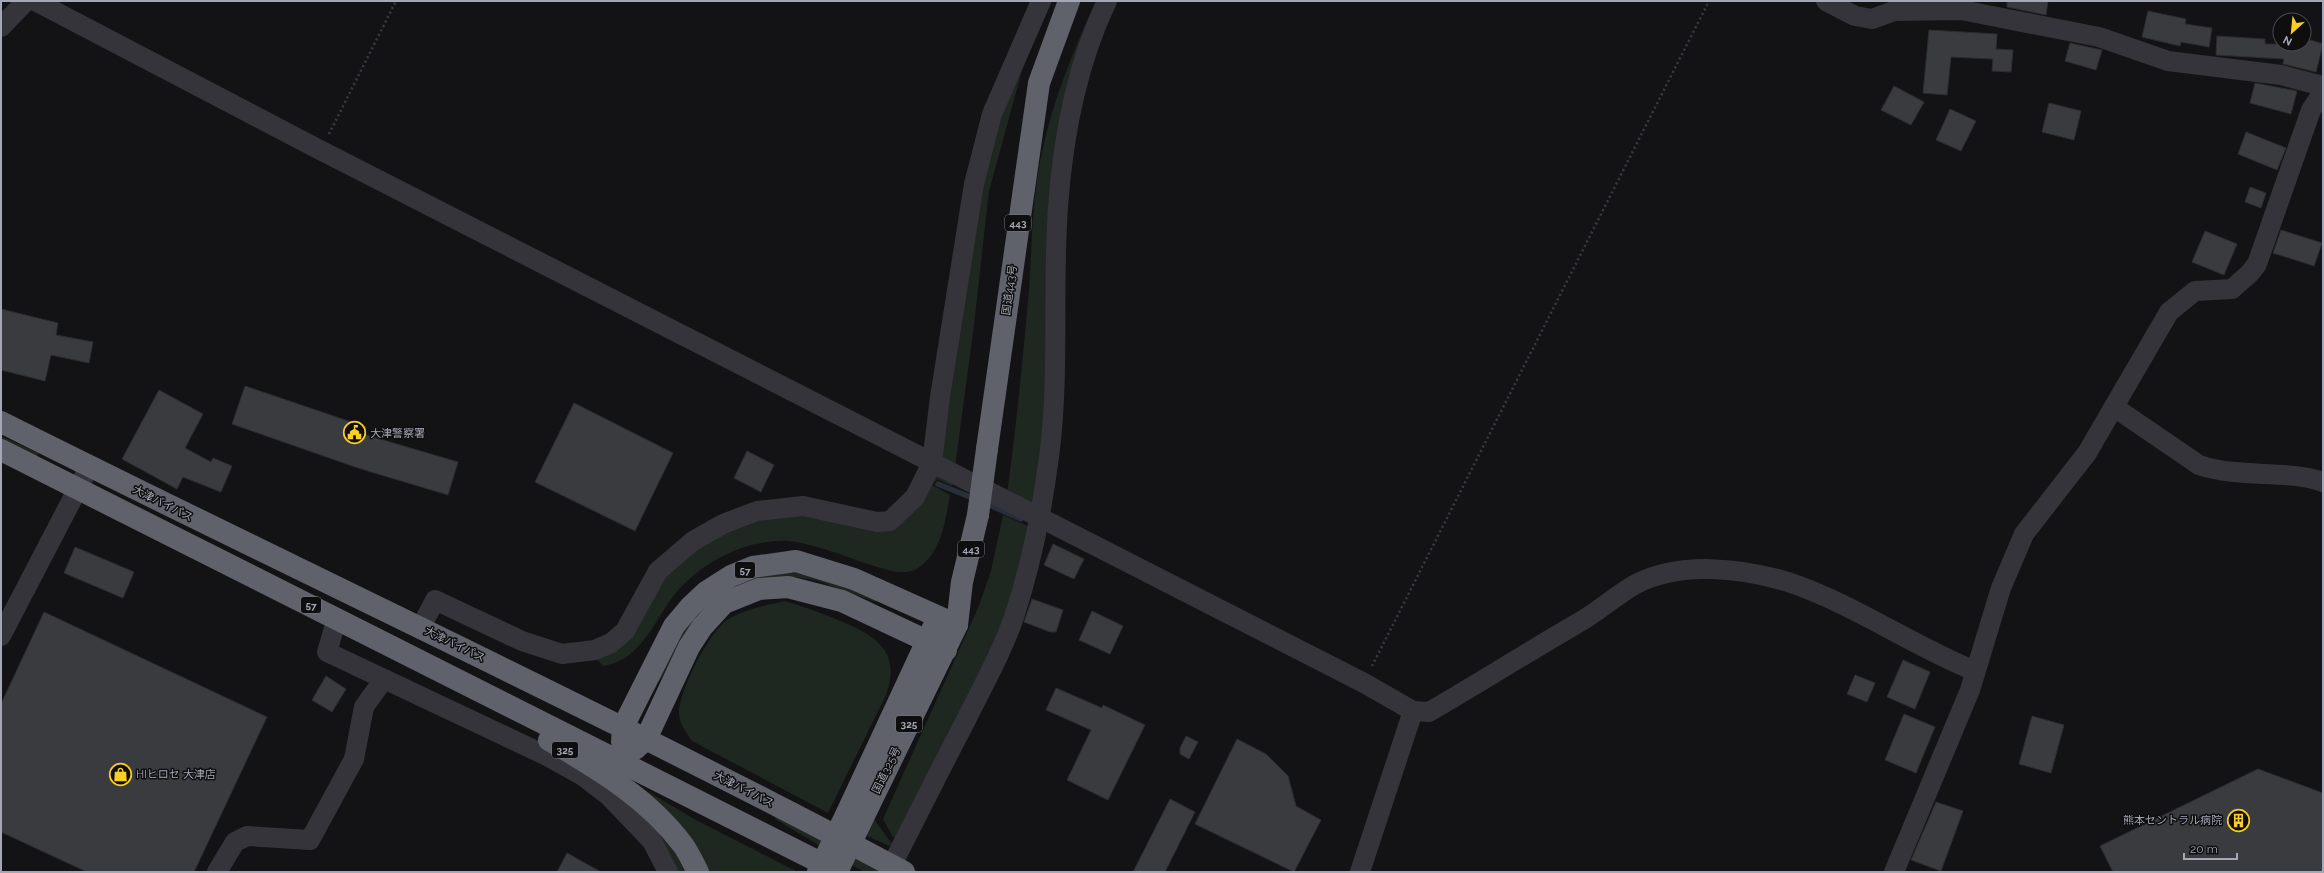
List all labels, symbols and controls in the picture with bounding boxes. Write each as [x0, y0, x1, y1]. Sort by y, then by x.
north arrow [2272, 12, 2312, 52]
text: N [2281, 33, 2294, 48]
road number: 443 [1005, 215, 1031, 231]
street label: 国道443号 [1000, 264, 1019, 316]
public building icon: 大津警察署 [342, 420, 368, 446]
place label: 大津警察署 [370, 427, 425, 440]
street label: 大津バイパス [131, 483, 195, 524]
road number: 443 [958, 541, 984, 557]
road number: 57 [735, 562, 755, 578]
road number: 57 [301, 597, 321, 613]
street label: 大津バイパス [422, 624, 487, 665]
road number: 325 [896, 716, 922, 732]
road number: 325 [552, 742, 578, 758]
street label: 国道325号 [870, 745, 903, 796]
shop icon: HIヒロセ 大津店 [107, 761, 133, 787]
place label: HIヒロセ 大津店 [136, 768, 216, 781]
street label: 大津バイパス [712, 769, 776, 810]
building icon: 熊本セントラル病院 [2225, 807, 2251, 833]
place label: 熊本セントラル病院 [2123, 814, 2222, 827]
scale bar [2184, 835, 2237, 861]
text: 20 m [2190, 842, 2218, 856]

